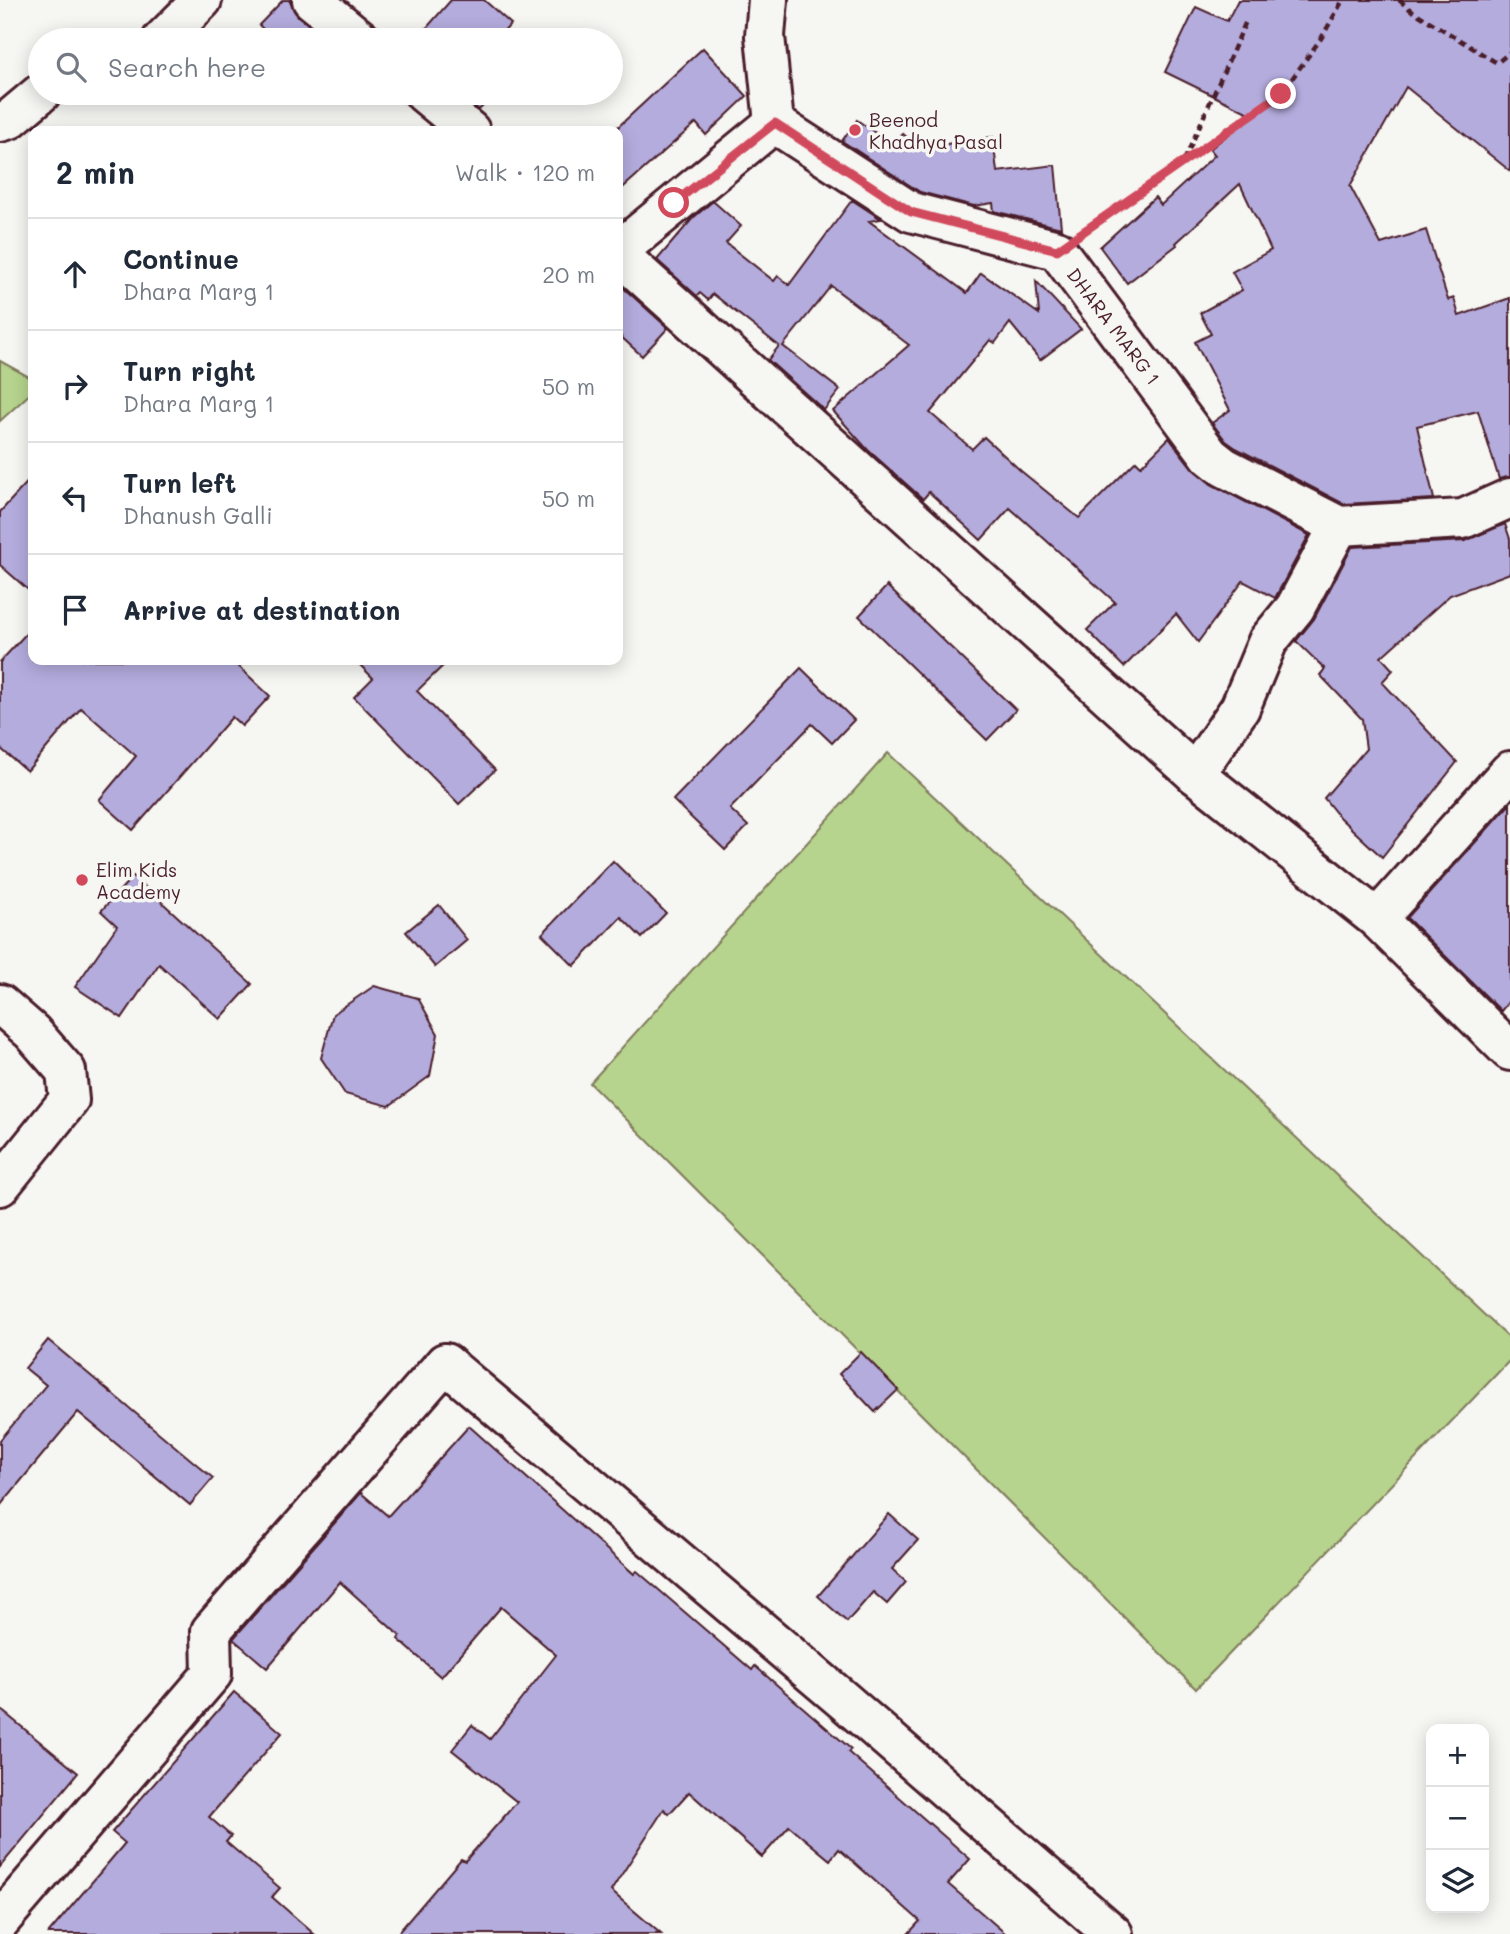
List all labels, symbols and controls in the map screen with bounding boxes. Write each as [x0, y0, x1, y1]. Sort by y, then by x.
search box [28, 28, 623, 105]
icon: search [52, 48, 90, 86]
text: Search here [108, 50, 266, 84]
route end [1265, 78, 1296, 109]
place label: Beenod Khadhya Pasal [869, 107, 1003, 154]
marker: Beenod Khadhya Pasal [847, 122, 863, 138]
text: 2 min [56, 152, 135, 192]
text: Walk · 120 m [455, 157, 595, 187]
route start [658, 187, 689, 218]
text: Continue [123, 242, 239, 276]
icon: ahead [56, 255, 94, 293]
text: 20 m [542, 259, 595, 289]
street label: DHARA MARG 1 [1062, 262, 1166, 390]
text: Dhara Marg 1 [123, 276, 275, 306]
text: Turn right [123, 354, 256, 388]
icon: right [56, 367, 94, 405]
text: 50 m [542, 371, 595, 401]
text: Dhara Marg 1 [123, 388, 275, 418]
text: Turn left [123, 466, 236, 500]
icon: left [56, 479, 94, 517]
text: 50 m [542, 483, 595, 513]
text: Dhanush Galli [123, 500, 273, 530]
icon: arrive [56, 591, 94, 629]
text: Arrive at destination [123, 593, 400, 627]
place label: Elim Kids Academy [96, 857, 181, 904]
marker: Elim Kids Academy [74, 872, 90, 888]
map controls [1426, 1724, 1489, 1913]
button: + [1426, 1724, 1489, 1787]
button: − [1426, 1787, 1489, 1850]
button: layers [1426, 1850, 1489, 1913]

